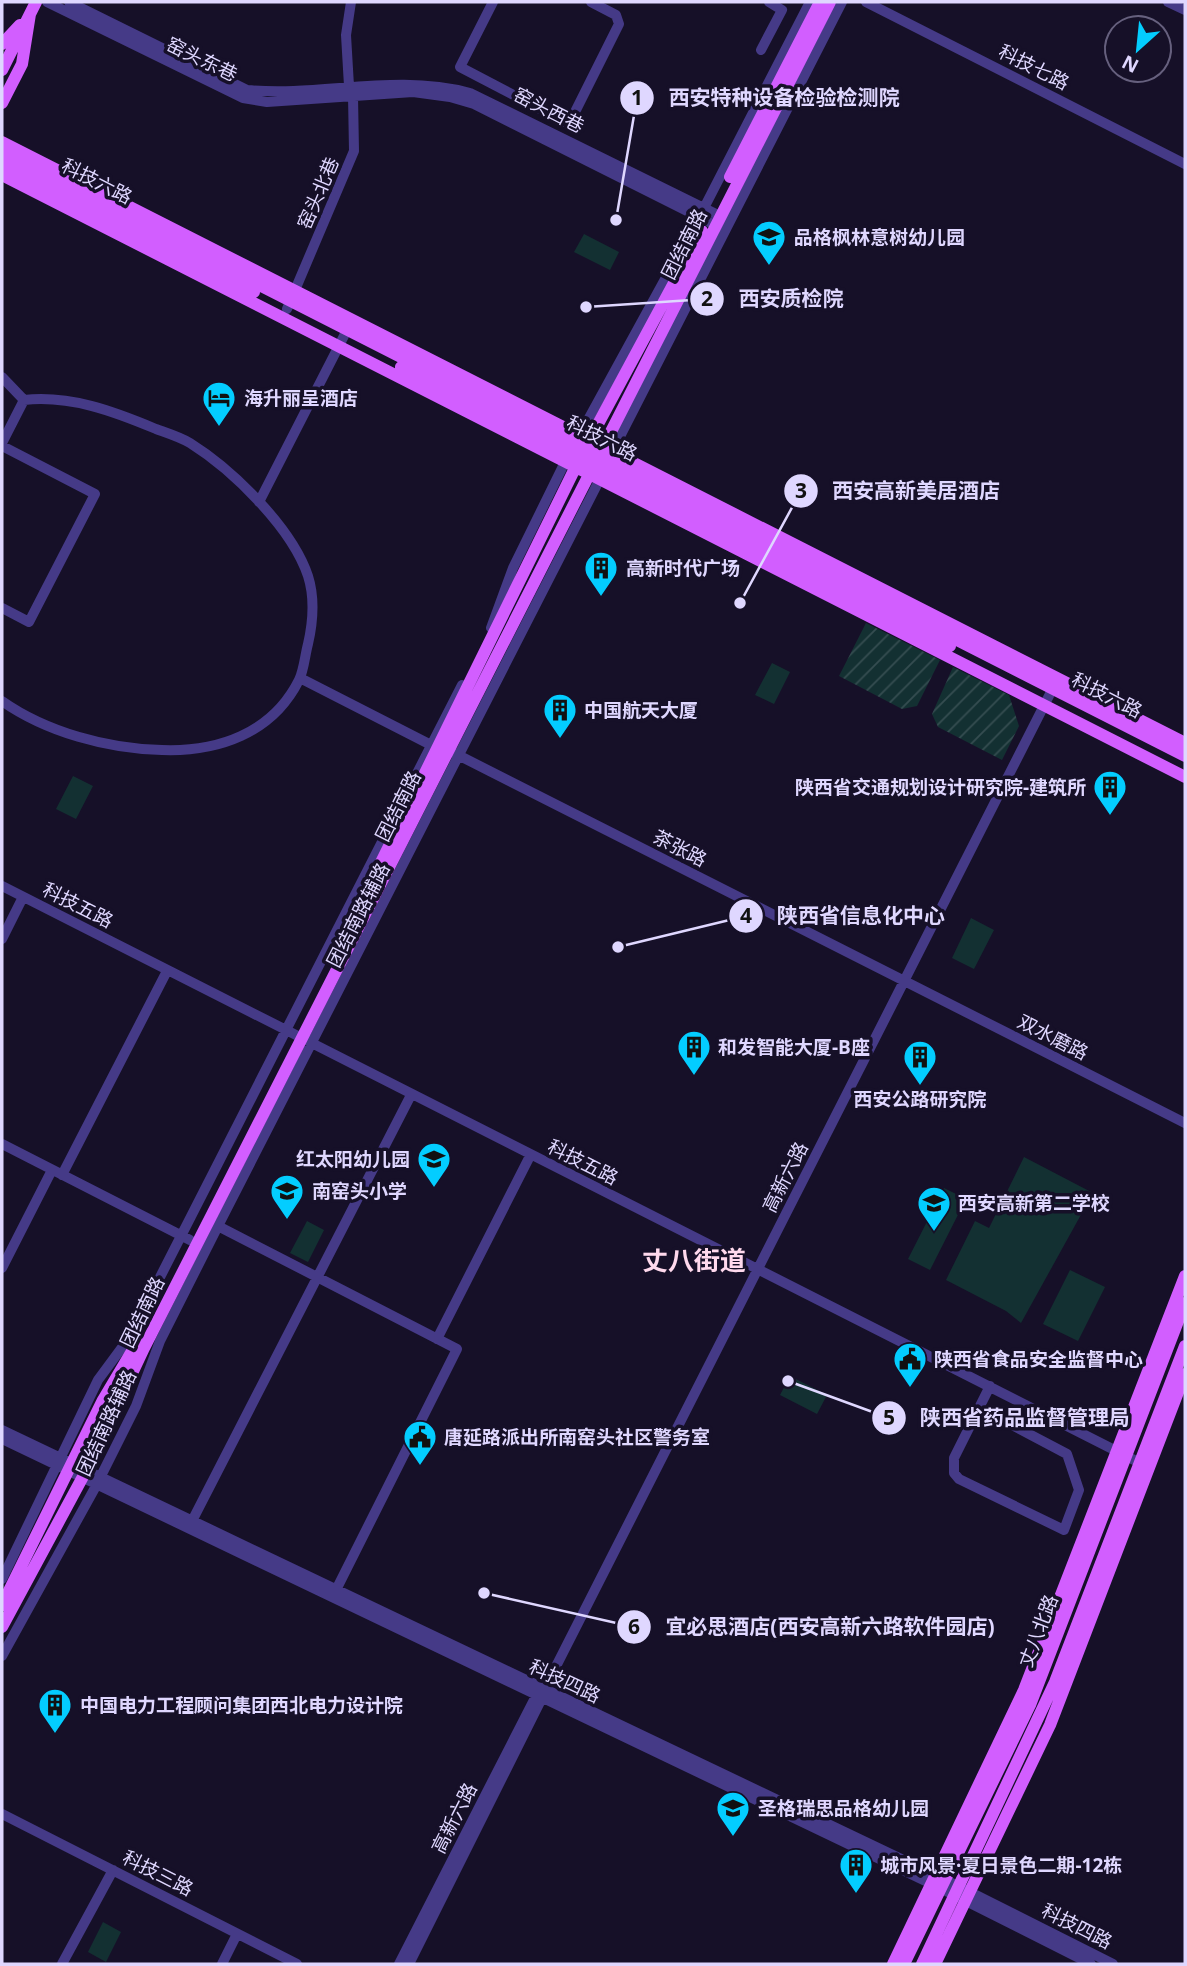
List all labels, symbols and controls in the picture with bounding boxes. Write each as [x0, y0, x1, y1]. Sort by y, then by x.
north arrow [1103, 14, 1173, 84]
street label: 窑头东巷 [162, 31, 242, 87]
street label: 科技七路 [994, 38, 1074, 96]
text: N [1117, 49, 1143, 79]
callout: 西安特种设备检验检测院 [620, 77, 914, 119]
street label: 窑头西巷 [509, 81, 589, 139]
text: 1 [631, 83, 643, 111]
text: 西安特种设备检验检测院 [669, 83, 900, 111]
street label: 科技六路 [57, 152, 137, 210]
street label: 窑头北巷 [291, 153, 345, 233]
street label: 团结南路 [655, 204, 713, 284]
school or university icon: 品格枫林意树幼儿园 [750, 218, 788, 267]
place label: 品格枫林意树幼儿园 [794, 224, 965, 250]
callout: 西安质检院 [690, 278, 858, 320]
text: 2 [701, 284, 713, 312]
text: 西安质检院 [739, 284, 844, 312]
hotel icon: 海升丽呈酒店 [200, 379, 238, 428]
place label: 海升丽呈酒店 [244, 385, 358, 411]
street label: 科技六路 [562, 409, 642, 467]
callout: 西安高新美居酒店 [783, 470, 1014, 512]
text: 3 [795, 476, 807, 504]
text: 西安高新美居酒店 [832, 476, 1000, 504]
building icon: 高新时代广场 [582, 549, 620, 598]
place label: 高新时代广场 [626, 555, 740, 581]
street label: 科技六路 [1067, 666, 1147, 724]
building icon: 中国航天大厦 [541, 691, 579, 740]
place label: 中国航天大厦 [584, 697, 698, 723]
street label: 团结南路 [369, 766, 427, 846]
building icon: 陕西省交通规划设计研究院-建筑所 [1091, 768, 1129, 817]
place label: 陕西省交通规划设计研究院-建筑所 [795, 774, 1086, 800]
street label: 茶张路 [649, 823, 711, 873]
street label: 团结南路辅路 [321, 858, 395, 972]
street label: 科技五路 [38, 876, 118, 934]
callout: 陕西省信息化中心 [728, 895, 959, 937]
text: 4 [740, 901, 752, 929]
text: 陕西省信息化中心 [777, 901, 945, 929]
street label: 双水磨路 [1013, 1008, 1093, 1066]
building icon: 和发智能大厦-B座 [675, 1028, 713, 1077]
place label: 和发智能大厦-B座 [718, 1034, 870, 1060]
building icon: 西安公路研究院 [901, 1038, 939, 1087]
place label: 西安公路研究院 [853, 1086, 987, 1112]
street label: 科技五路 [543, 1133, 623, 1191]
street label: 高新六路 [756, 1137, 814, 1217]
school or university icon: 红太阳幼儿园 [415, 1140, 453, 1189]
place label: 红太阳幼儿园 [296, 1146, 410, 1172]
school or university icon: 南窑头小学 [268, 1172, 306, 1221]
place label: 南窑头小学 [312, 1178, 407, 1204]
school or university icon: 西安高新第二学校 [915, 1184, 953, 1233]
place label: 西安高新第二学校 [958, 1190, 1110, 1216]
district label: 丈八街道 [642, 1242, 746, 1278]
street label: 团结南路 [114, 1272, 170, 1352]
public building icon: 陕西省食品安全监督中心 [891, 1340, 929, 1389]
place label: 陕西省食品安全监督中心 [934, 1346, 1143, 1372]
street label: 团结南路辅路 [70, 1366, 142, 1480]
callout: 陕西省药品监督管理局 [871, 1397, 1144, 1439]
text: 5 [883, 1403, 895, 1431]
text: 陕西省药品监督管理局 [920, 1403, 1130, 1431]
public building icon: 唐延路派出所南窑头社区警务室 [401, 1418, 439, 1467]
place label: 唐延路派出所南窑头社区警务室 [444, 1424, 710, 1450]
street label: 丈八北路 [1012, 1591, 1064, 1671]
callout: 宜必思酒店(西安高新六路软件园店) [617, 1606, 1009, 1648]
text: 6 [628, 1612, 640, 1640]
text: 宜必思酒店(西安高新六路软件园店) [665, 1612, 995, 1640]
street label: 科技四路 [525, 1653, 605, 1709]
building icon: 中国电力工程顾问集团西北电力设计院 [36, 1686, 74, 1735]
place label: 中国电力工程顾问集团西北电力设计院 [80, 1692, 403, 1718]
street label: 高新六路 [425, 1778, 483, 1858]
school or university icon: 圣格瑞思品格幼儿园 [714, 1789, 752, 1838]
place label: 圣格瑞思品格幼儿园 [758, 1795, 929, 1821]
street label: 科技三路 [118, 1844, 198, 1902]
building icon: 城市风景·夏日景色二期-12栋 [837, 1846, 875, 1895]
place label: 城市风景·夏日景色二期-12栋 [880, 1852, 1122, 1878]
street label: 科技四路 [1037, 1897, 1117, 1955]

